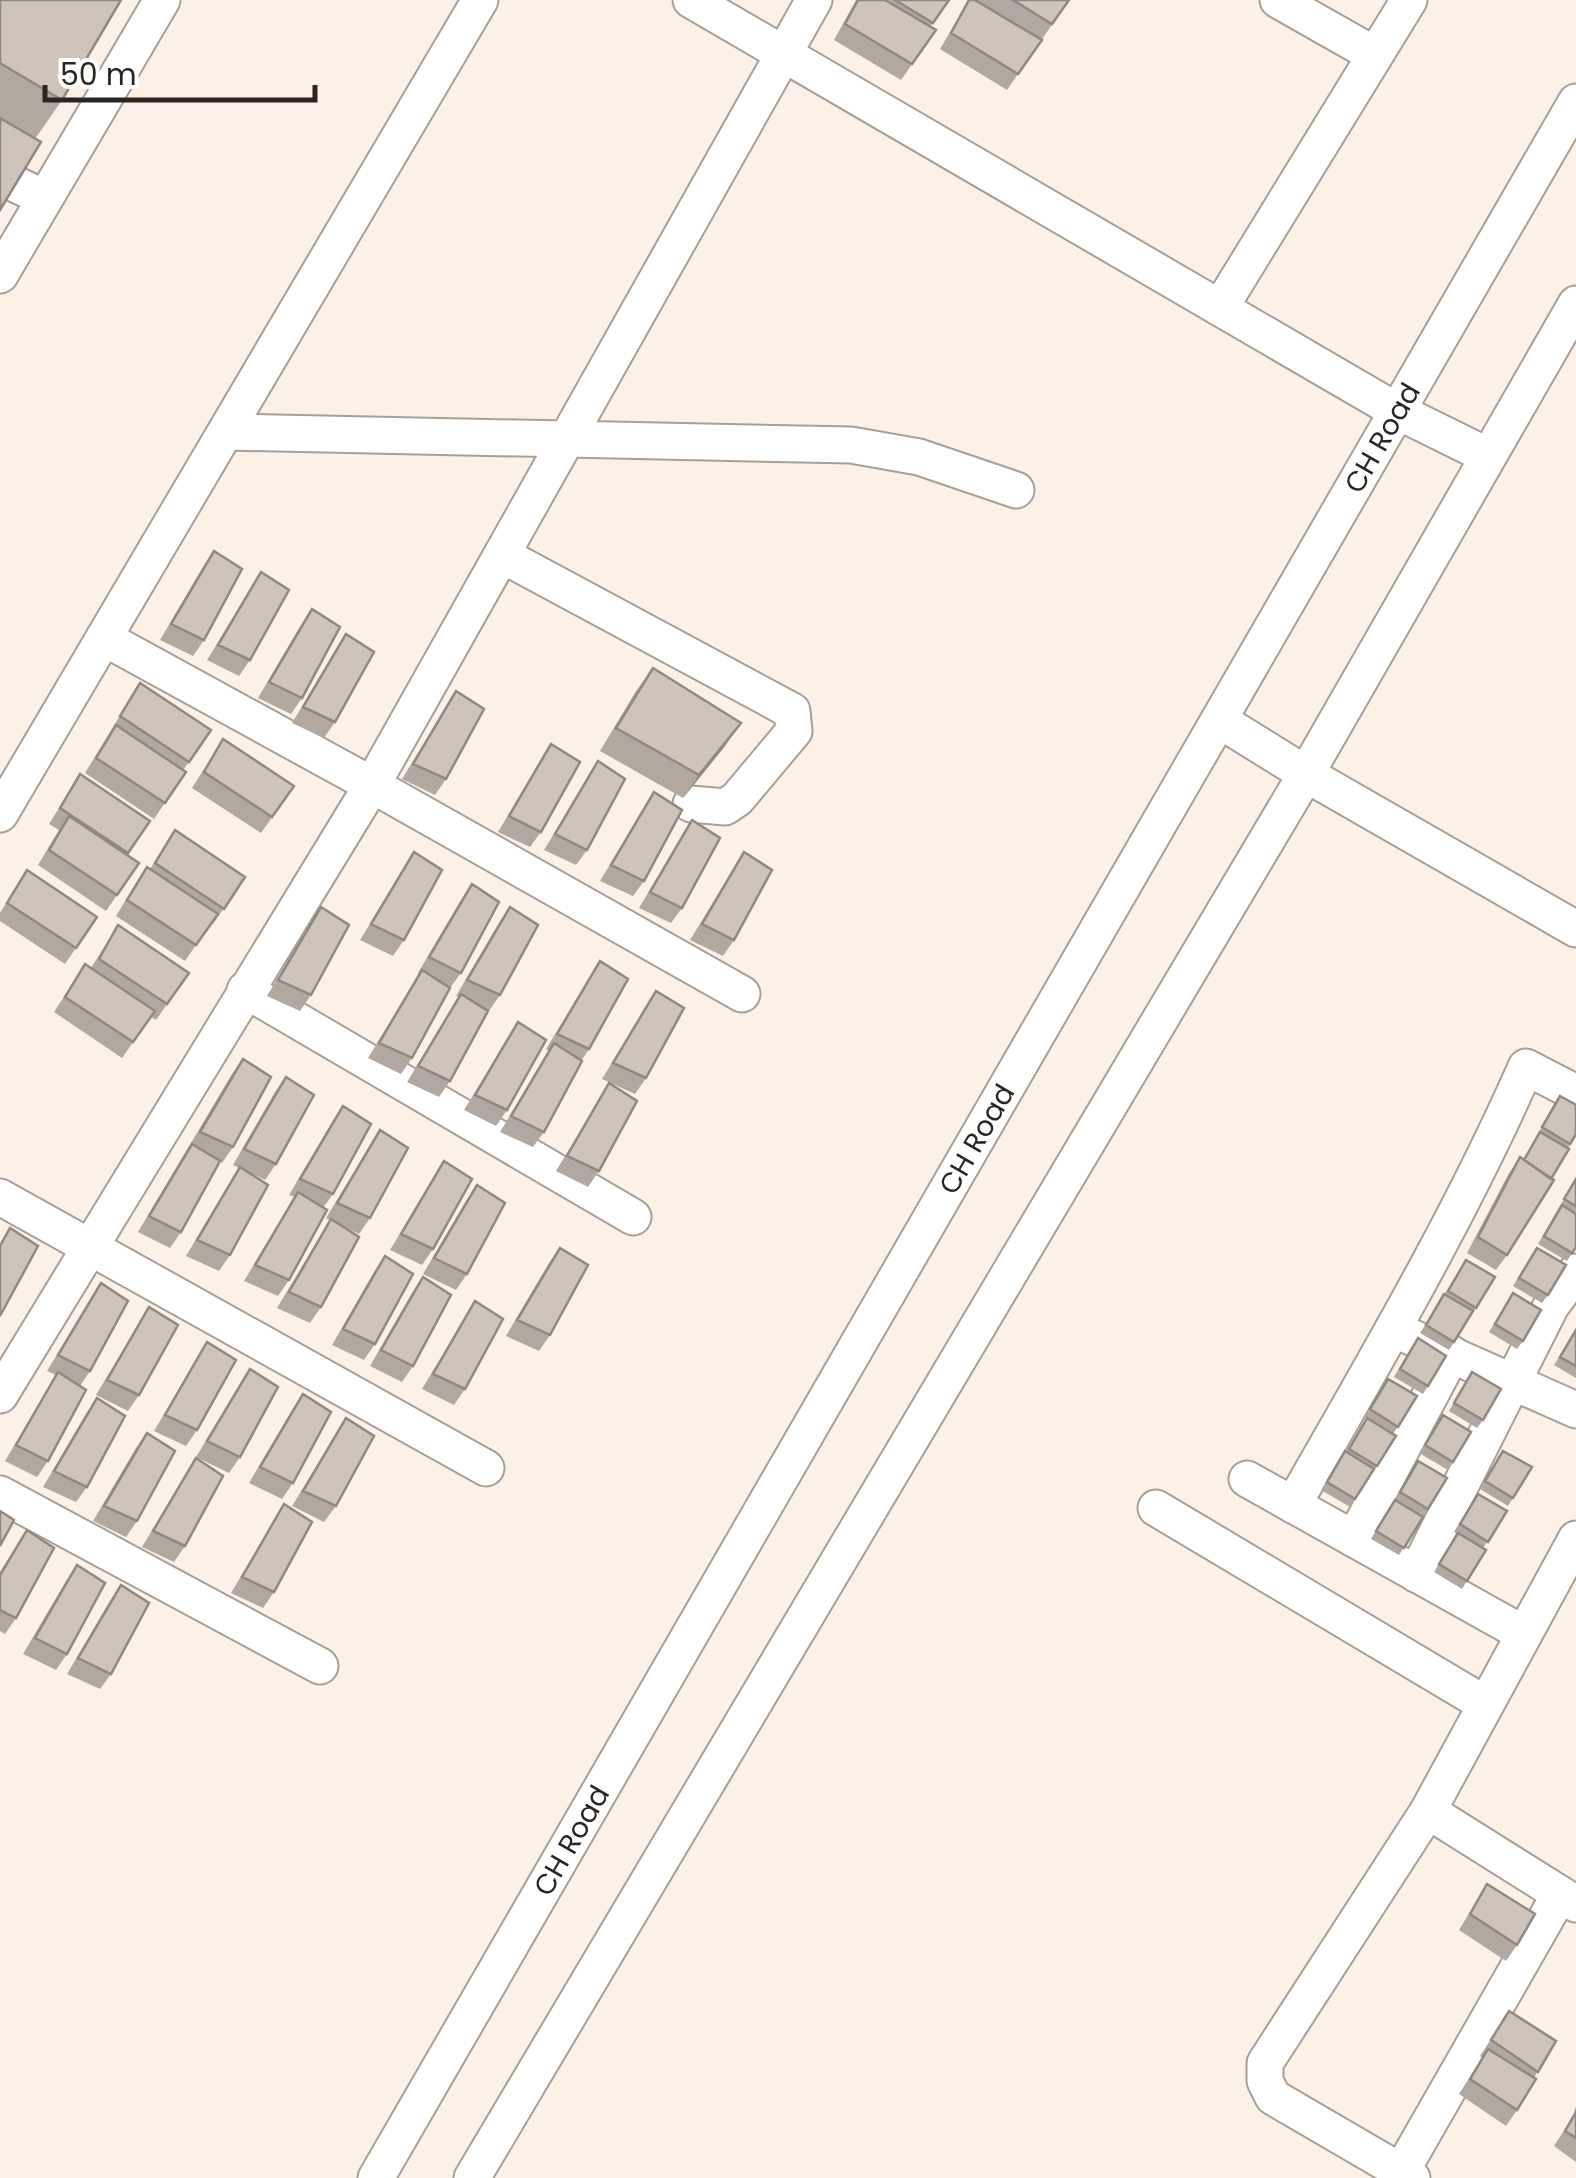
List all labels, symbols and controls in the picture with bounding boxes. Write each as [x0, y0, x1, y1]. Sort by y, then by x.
scale bar [45, 40, 315, 102]
text: 50 m [60, 53, 137, 96]
street label: CH Road [1335, 376, 1429, 500]
street label: CH Road [929, 1077, 1024, 1201]
street label: CH Road [524, 1778, 618, 1903]

